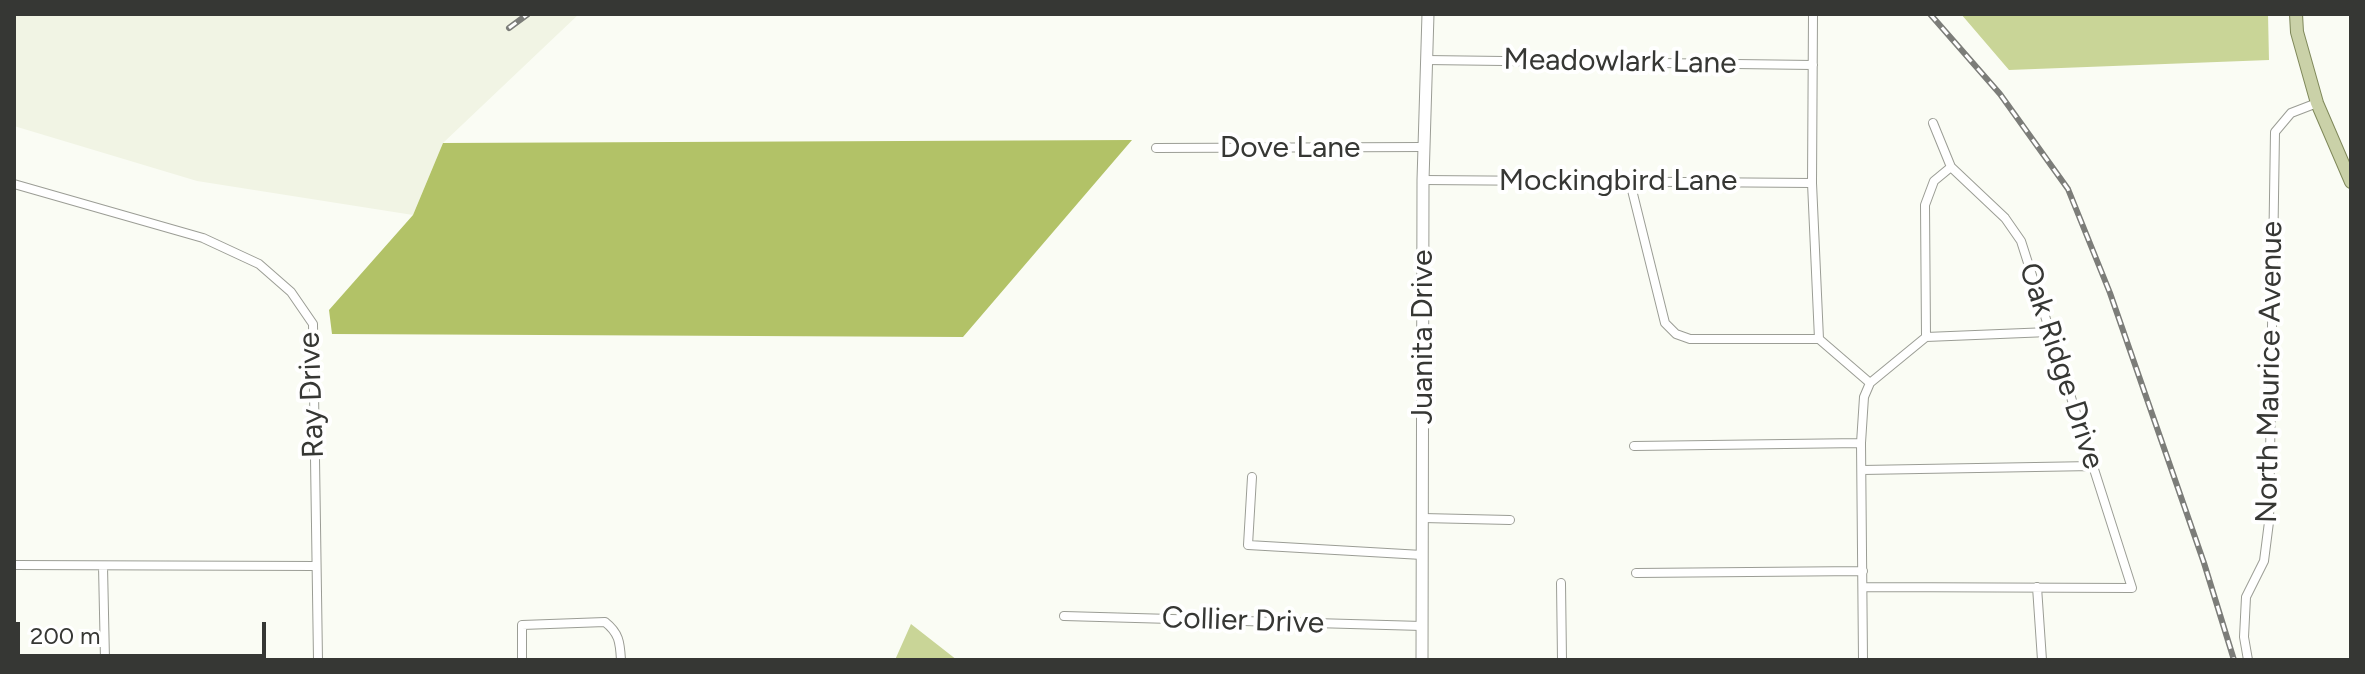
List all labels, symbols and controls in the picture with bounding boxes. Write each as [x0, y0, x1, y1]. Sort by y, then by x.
street label: Meadowlark Lane [1503, 42, 1737, 82]
street label: Dove Lane [1220, 130, 1360, 166]
street label: Mockingbird Lane [1499, 163, 1737, 199]
street label: North Maurice Avenue [2249, 221, 2291, 523]
street label: Juanita Drive [1405, 250, 1441, 424]
street label: Oak Ridge Drive [2011, 258, 2111, 474]
street label: Ray Drive [292, 331, 332, 459]
street label: Collier Drive [1161, 600, 1325, 642]
scale bar [20, 606, 270, 656]
text: 200 m [30, 621, 101, 650]

